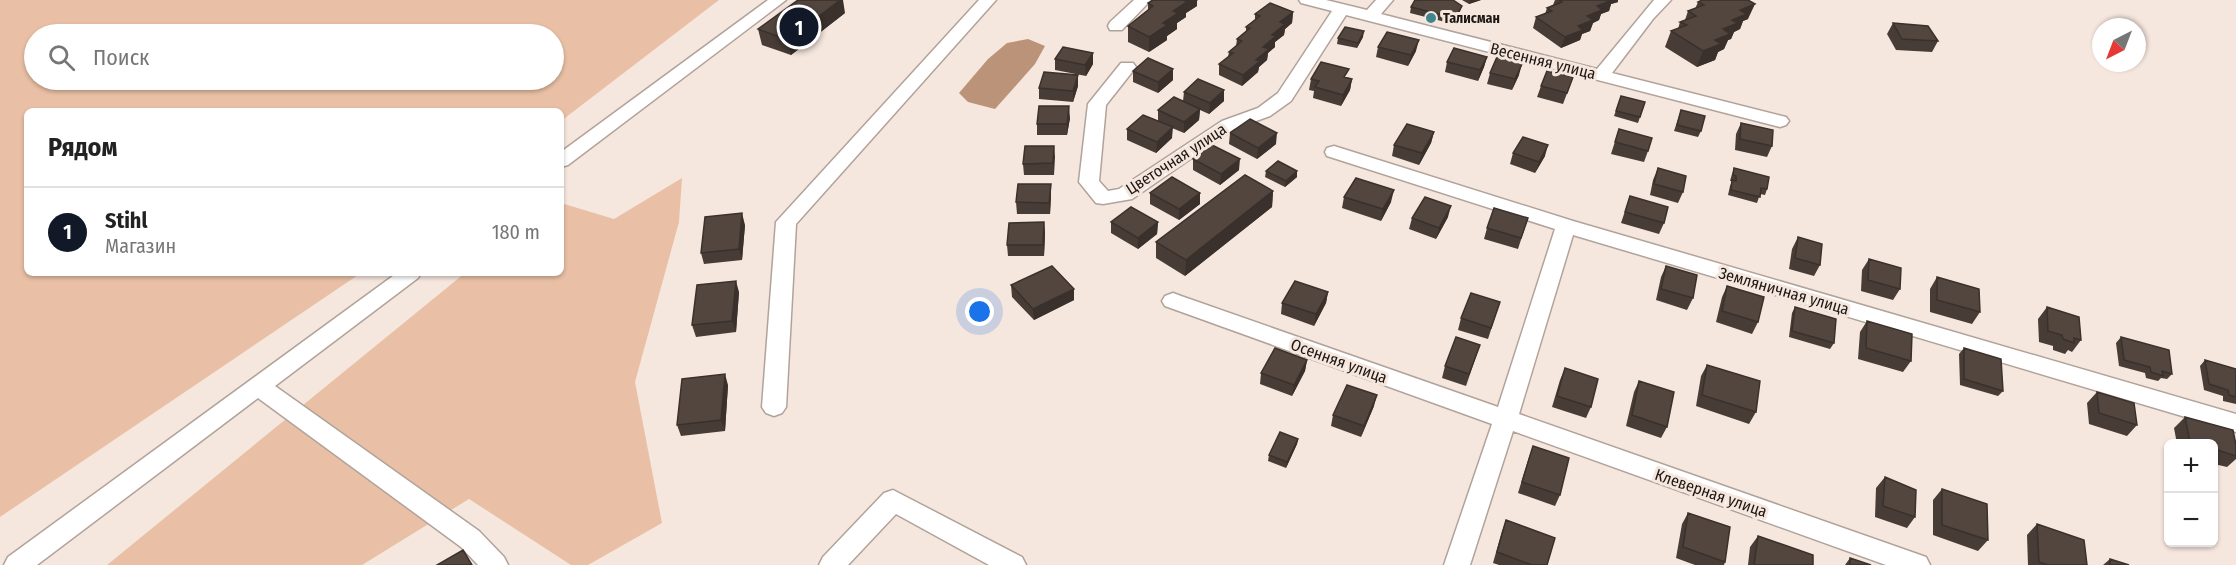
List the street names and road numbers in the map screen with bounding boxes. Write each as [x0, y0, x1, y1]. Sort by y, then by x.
street label: Весенняя улица [1488, 39, 1598, 83]
street label: Цветочная улица [1122, 119, 1230, 198]
street label: Земляничная улица [1717, 263, 1851, 319]
street label: Осенняя улица [1288, 335, 1390, 387]
street label: Клеверная улица [1652, 465, 1770, 521]

